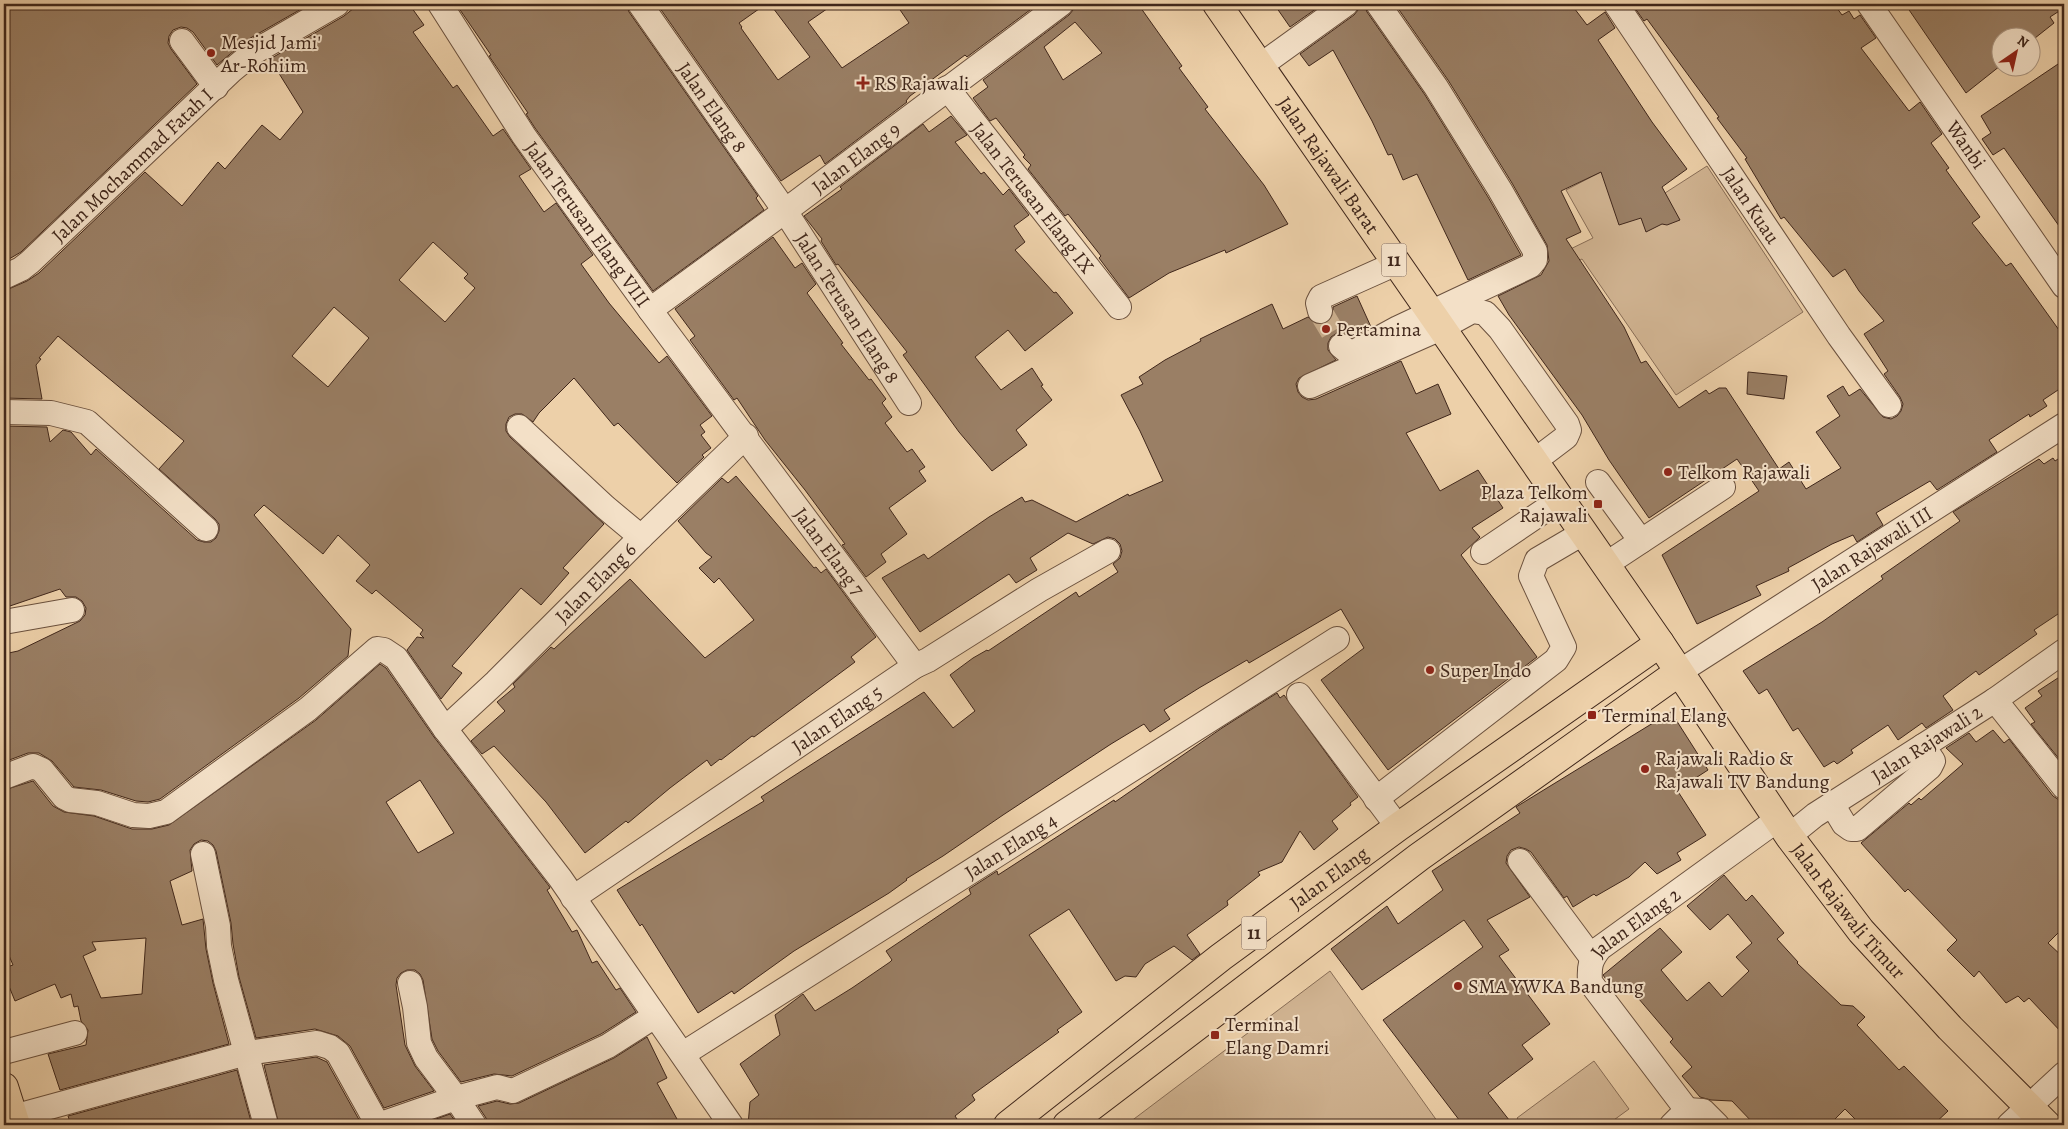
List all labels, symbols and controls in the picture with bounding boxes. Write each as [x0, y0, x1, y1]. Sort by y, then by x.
north arrow [1990, 28, 2040, 78]
place label: Mesjid Jami' Ar-Rohiim [220, 29, 321, 79]
text: N [2013, 31, 2033, 52]
marker: Mesjid Jami' Ar-Rohiim [205, 47, 217, 59]
street label: Jalan Elang 8 [671, 56, 754, 158]
place label: RS Rajawali [874, 70, 969, 97]
marker: RS Rajawali [856, 76, 870, 90]
street label: Jalan Mochammad Fatah I [45, 82, 219, 248]
street label: Jalan Rajawali Barat [1271, 91, 1386, 240]
street label: Wanbi [1939, 114, 1992, 174]
street label: Jalan Elang 9 [806, 116, 906, 200]
street label: Jalan Terusan Elang IX [965, 116, 1101, 279]
street label: Jalan Terusan Elang VIII [518, 135, 657, 312]
street label: Jalan Kuau [1715, 161, 1787, 249]
street label: Jalan Terusan Elang 8 [789, 227, 906, 389]
road number: 11 [1382, 244, 1406, 276]
place label: Pertamina [1336, 316, 1422, 343]
marker: Pertamina [1320, 323, 1332, 335]
place label: Telkom Rajawali [1678, 459, 1810, 486]
marker: Telkom Rajawali [1662, 466, 1674, 478]
place label: Plaza Telkom Rajawali [1481, 479, 1588, 529]
marker: Plaza Telkom Rajawali [1592, 498, 1604, 510]
street label: Jalan Rajawali III [1806, 499, 1937, 597]
street label: Jalan Elang 7 [788, 501, 872, 601]
street label: Jalan Elang 6 [549, 536, 642, 629]
place label: Super Indo [1440, 657, 1531, 684]
marker: Super Indo [1424, 664, 1436, 676]
street label: Jalan Elang 5 [786, 679, 888, 759]
street label: Jalan Rajawali 2 [1866, 698, 1988, 789]
place label: Terminal Elang [1602, 702, 1727, 729]
marker: Terminal Elang [1586, 709, 1598, 721]
place label: Rajawali Radio & Rajawali TV Bandung [1655, 745, 1830, 795]
marker: Rajawali Radio & Rajawali TV Bandung [1639, 763, 1651, 775]
street label: Jalan Elang 4 [959, 807, 1062, 886]
street label: Jalan Rajawali Timur [1785, 837, 1912, 985]
street label: Jalan Elang [1284, 840, 1374, 916]
street label: Jalan Elang 2 [1584, 881, 1686, 963]
road number: 11 [1242, 916, 1266, 950]
place label: SMA YWKA Bandung [1468, 973, 1644, 1000]
marker: SMA YWKA Bandung [1452, 980, 1464, 992]
place label: Terminal Elang Damri [1225, 1011, 1329, 1061]
marker: Terminal Elang Damri [1209, 1029, 1221, 1041]

